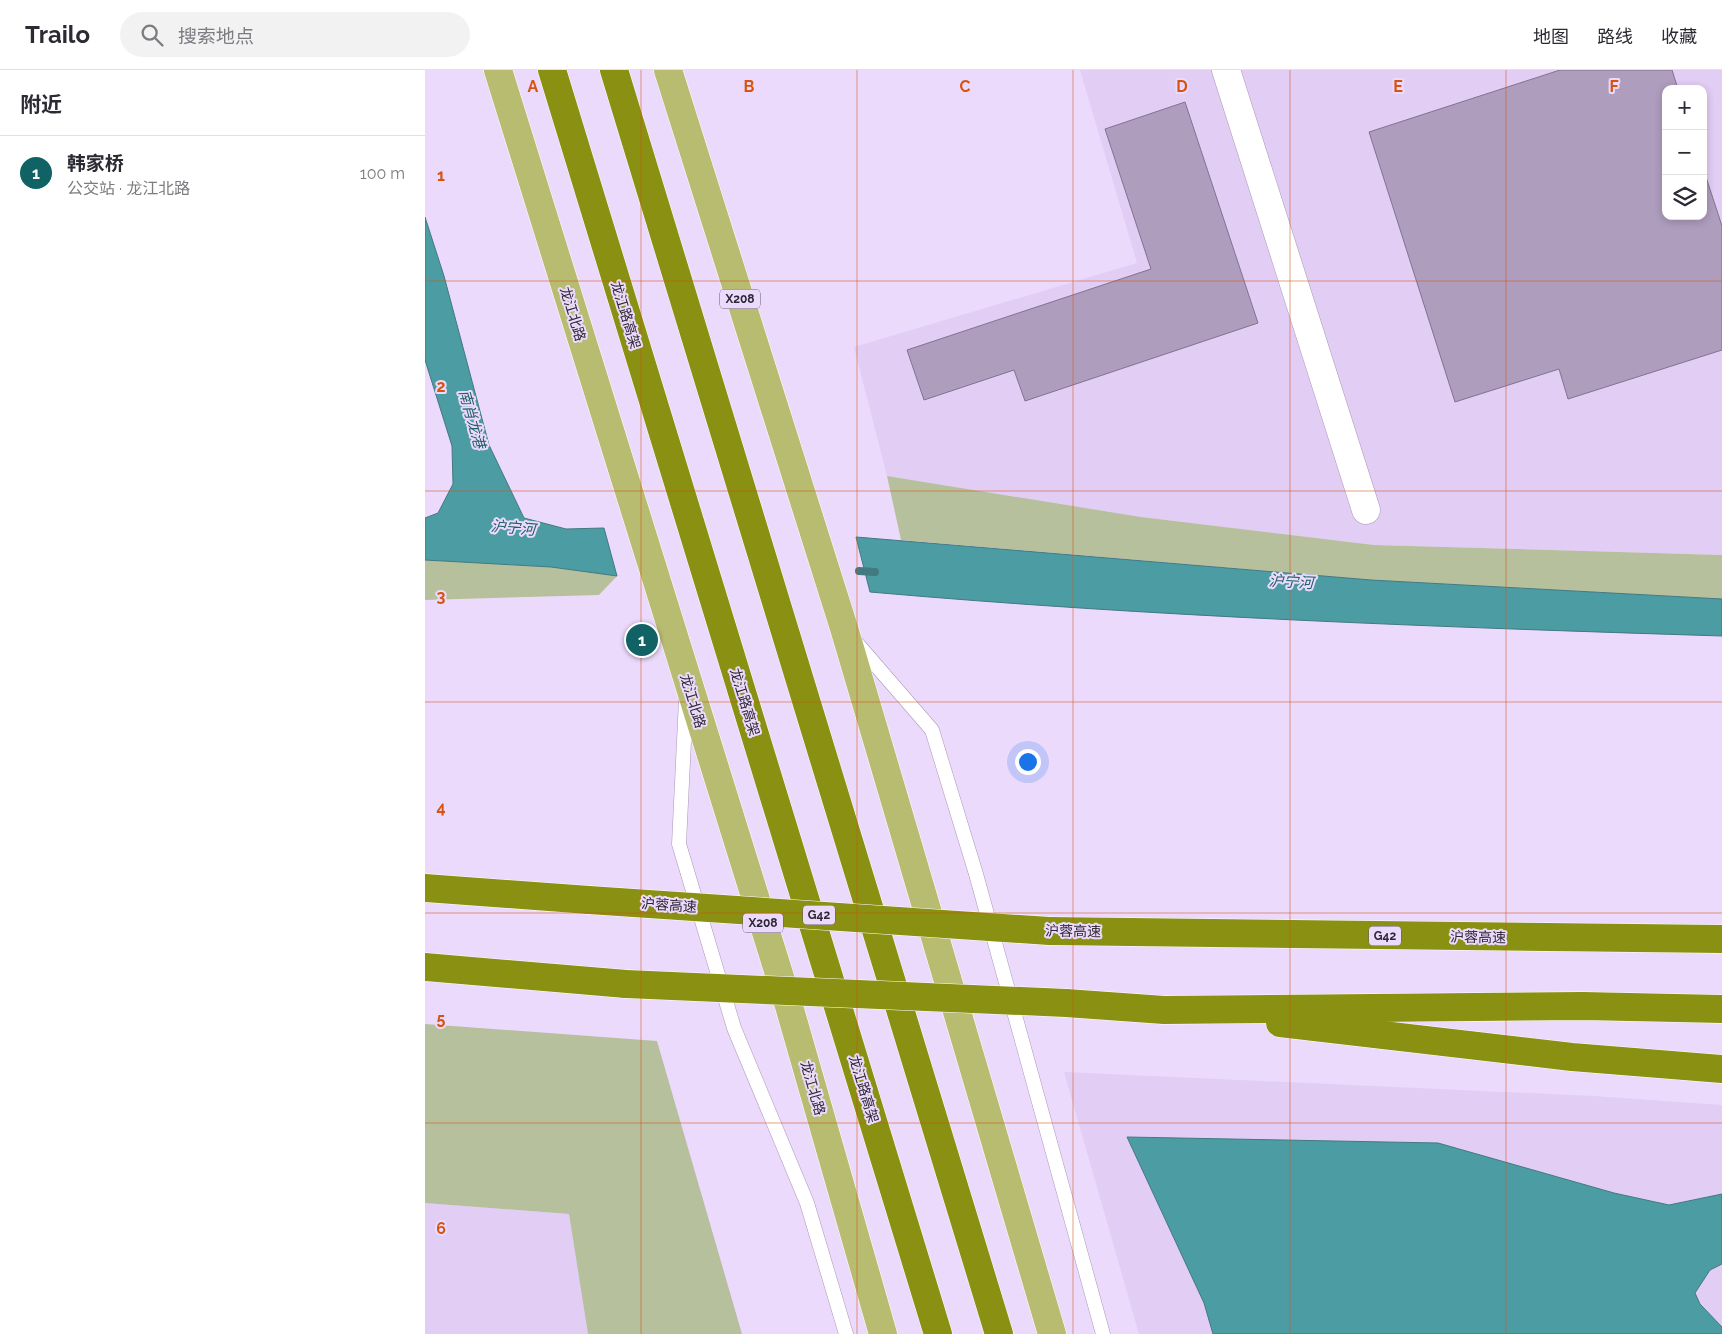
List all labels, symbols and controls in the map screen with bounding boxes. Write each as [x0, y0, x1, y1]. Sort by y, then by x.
search box [120, 12, 470, 57]
text: Trailo [25, 20, 90, 49]
icon: search [138, 21, 166, 49]
text: 搜索地点 [178, 25, 254, 47]
text: 地图 [1533, 26, 1569, 47]
text: 路线 [1597, 26, 1633, 47]
text: 收藏 [1661, 26, 1697, 47]
text: A [528, 77, 539, 96]
text: B [744, 77, 755, 96]
text: C [960, 77, 971, 96]
text: D [1176, 77, 1188, 96]
text: E [1393, 77, 1403, 96]
text: F [1609, 77, 1619, 96]
map controls [1662, 85, 1707, 220]
button: + [1662, 85, 1707, 130]
text: 附近 [20, 92, 62, 117]
button: − [1662, 130, 1707, 175]
text: 韩家桥 [67, 152, 124, 174]
text: 1 [32, 164, 40, 183]
text: 100 m [360, 164, 405, 183]
text: 1 [437, 166, 445, 185]
button: layers [1662, 175, 1707, 220]
text: 公交站 · 龙江北路 [67, 179, 190, 198]
street label: 龙江路高架 [608, 279, 644, 351]
street label: 龙江北路 [557, 285, 589, 343]
road number: X208 [720, 290, 760, 308]
text: 2 [436, 377, 446, 396]
water label: 南肖龙港 [455, 388, 489, 452]
water label: 沪宁河 [490, 517, 539, 539]
water label: 沪宁河 [1268, 572, 1317, 592]
text: 3 [437, 587, 446, 606]
pin: 1 [626, 621, 658, 659]
street label: 龙江路高架 [727, 666, 763, 738]
street label: 龙江北路 [677, 672, 709, 730]
your location [1015, 749, 1041, 775]
text: 4 [436, 798, 446, 817]
street label: 沪蓉高速 [641, 895, 697, 915]
road number: G42 [803, 906, 835, 924]
road number: X208 [743, 914, 783, 932]
street label: 沪蓉高速 [1045, 923, 1101, 939]
road number: G42 [1369, 926, 1401, 946]
street label: 沪蓉高速 [1450, 929, 1506, 945]
text: 5 [437, 1009, 446, 1028]
street label: 龙江路高架 [846, 1053, 882, 1125]
street label: 龙江北路 [798, 1059, 828, 1117]
text: 6 [436, 1219, 446, 1238]

